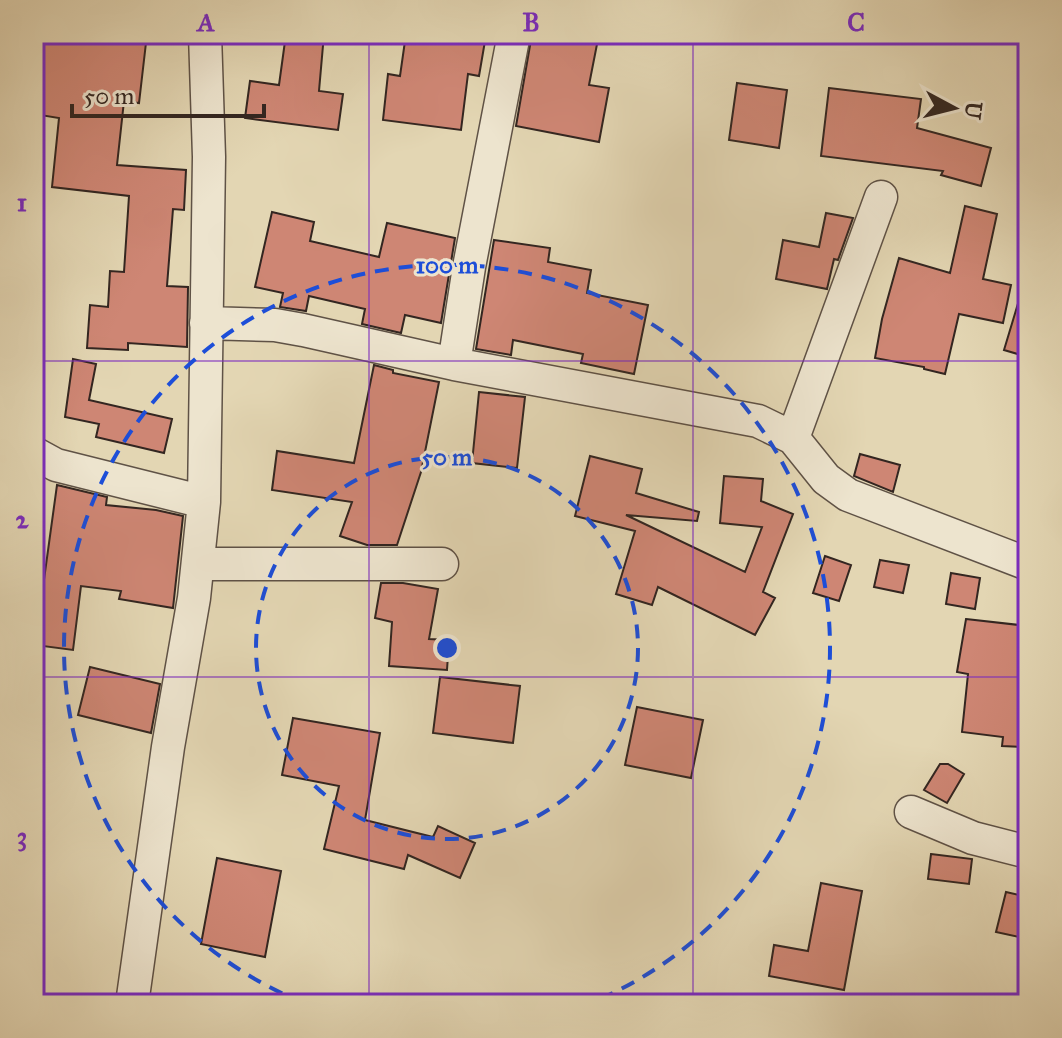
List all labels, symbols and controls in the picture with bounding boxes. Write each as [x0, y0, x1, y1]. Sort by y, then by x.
text: A [195, 6, 215, 38]
text: B [522, 6, 540, 38]
text: C [847, 6, 865, 38]
scale bar [72, 68, 264, 118]
north arrow [914, 68, 994, 148]
text: 50 m [84, 81, 134, 111]
text: U [959, 100, 988, 121]
text: 1 [17, 186, 27, 218]
text: 100 m [416, 250, 479, 280]
text: 50 m [422, 442, 473, 472]
text: 2 [16, 503, 30, 535]
centre of rings [433, 634, 461, 662]
text: 3 [17, 820, 27, 852]

